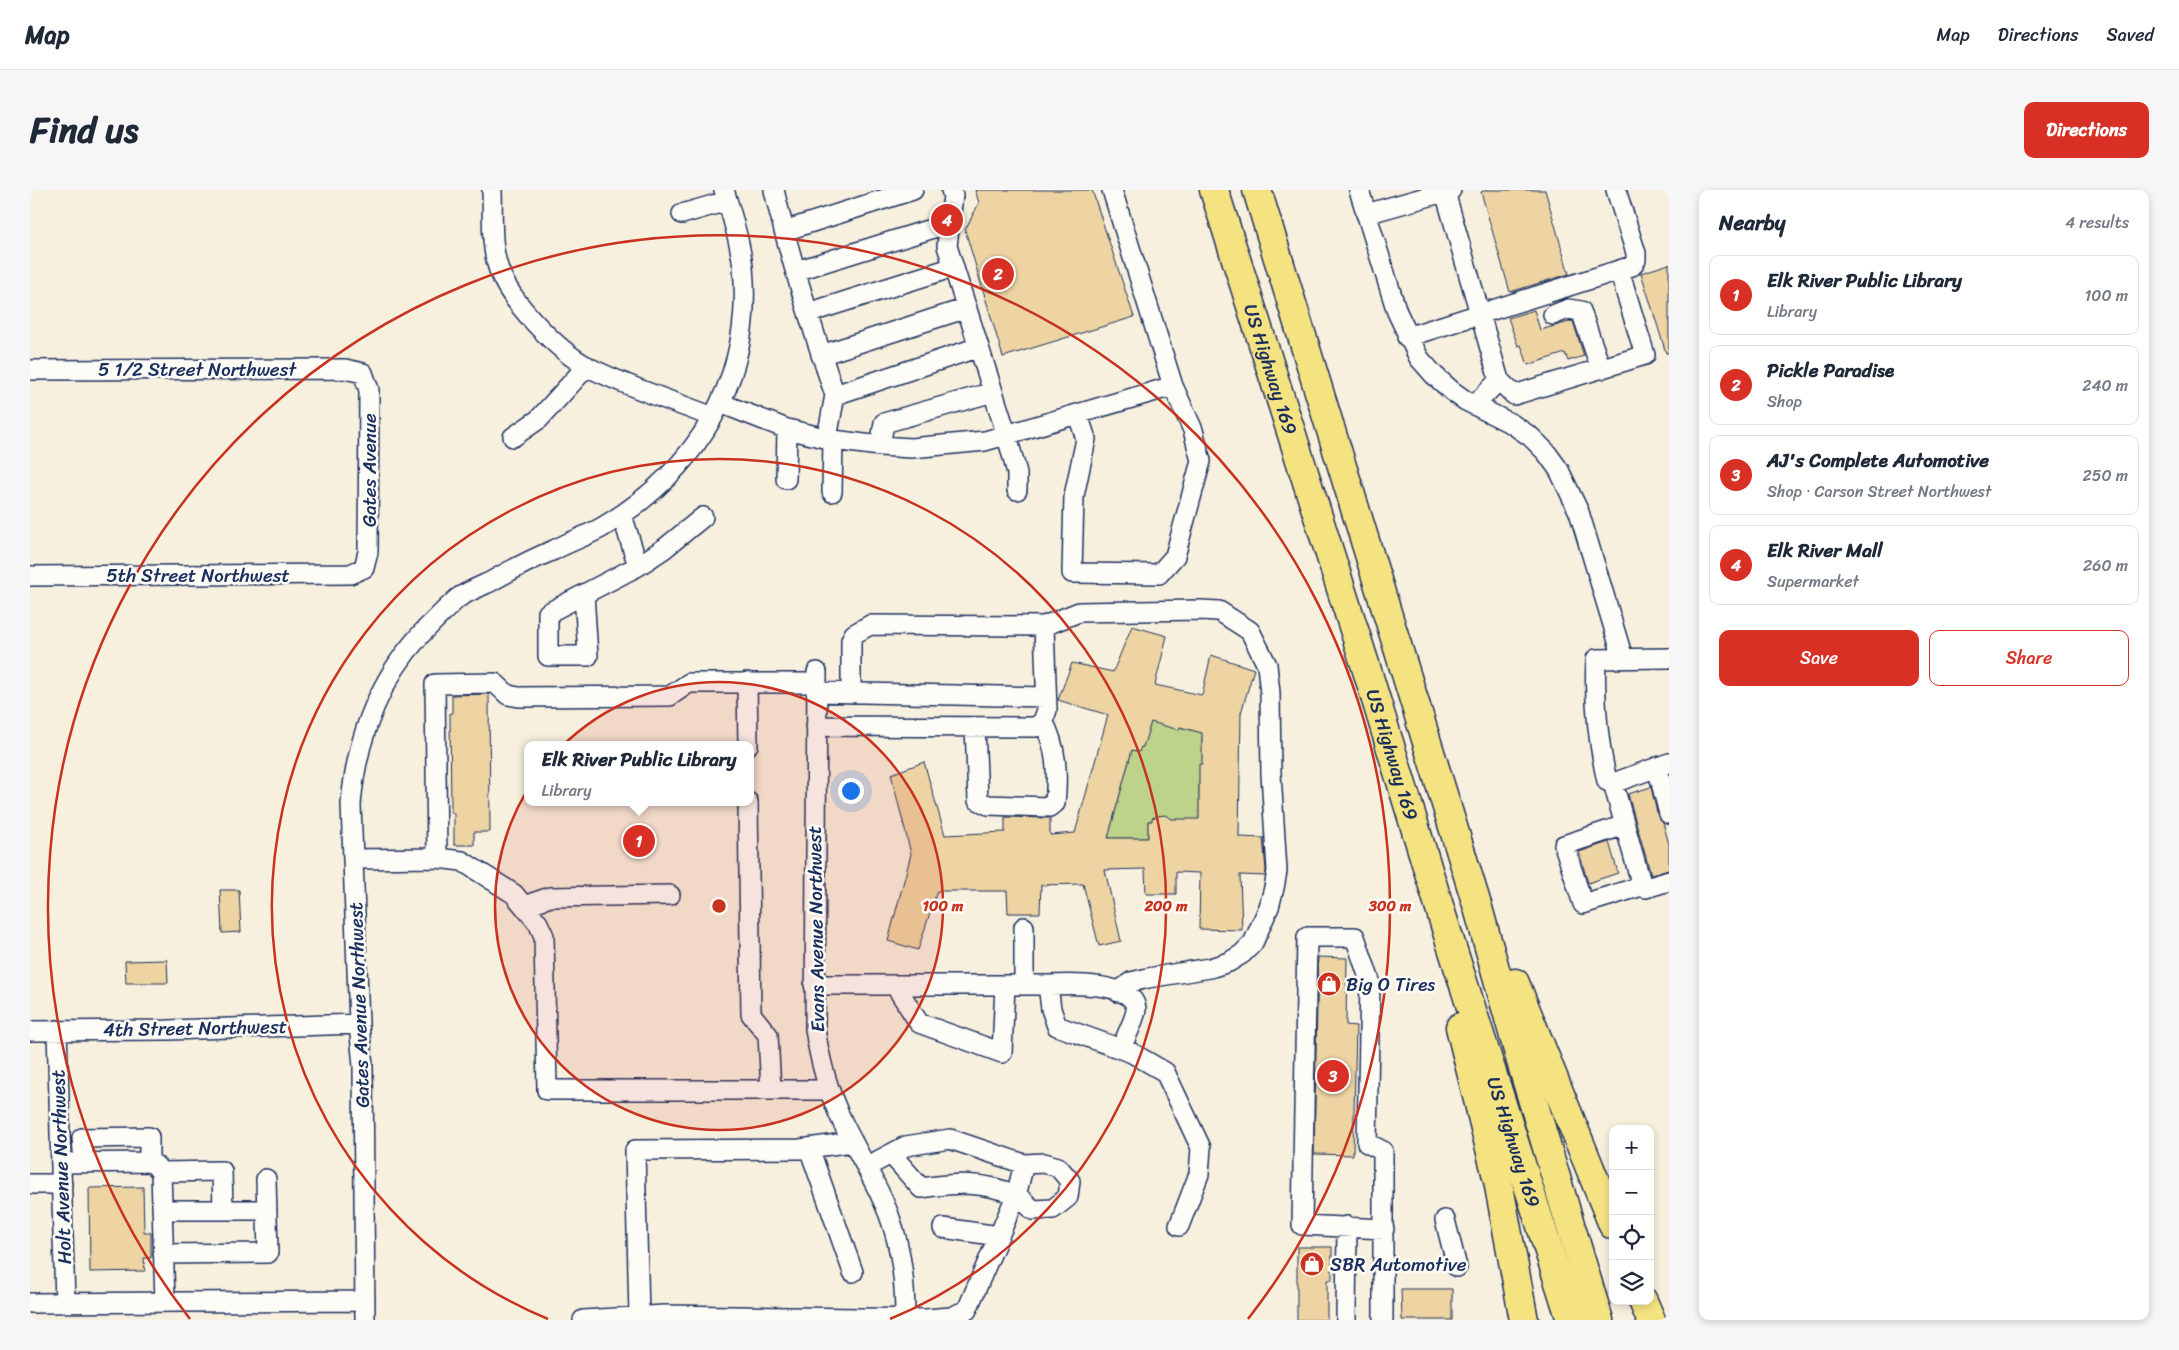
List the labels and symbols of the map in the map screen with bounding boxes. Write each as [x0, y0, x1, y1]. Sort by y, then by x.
pin: 4 [931, 201, 963, 239]
pin: 2 [982, 255, 1014, 293]
street label: US Highway 169 [1235, 299, 1307, 439]
street label: 5 1/2 Street Northwest [98, 353, 297, 386]
street label: Gates Avenue [353, 413, 386, 527]
street label: 5th Street Northwest [106, 559, 290, 592]
street label: US Highway 169 [1357, 685, 1428, 824]
your location [838, 778, 864, 804]
pin: 1 [623, 822, 655, 860]
street label: Evans Avenue Northwest [798, 826, 834, 1032]
text: 100 m [923, 893, 964, 919]
text: 200 m [1143, 893, 1188, 919]
text: 300 m [1368, 893, 1412, 919]
centre of rings [710, 897, 728, 915]
street label: Gates Avenue Northwest [339, 902, 379, 1108]
place label: Big O Tires [1346, 968, 1435, 1001]
shop icon: Big O Tires [1316, 971, 1342, 997]
street label: 4th Street Northwest [103, 1010, 287, 1046]
pin: 3 [1317, 1057, 1349, 1095]
street label: Holt Avenue Northwest [41, 1069, 81, 1265]
street label: US Highway 169 [1478, 1072, 1550, 1212]
place label: SBR Automotive [1330, 1248, 1467, 1281]
shop icon: SBR Automotive [1299, 1251, 1325, 1277]

